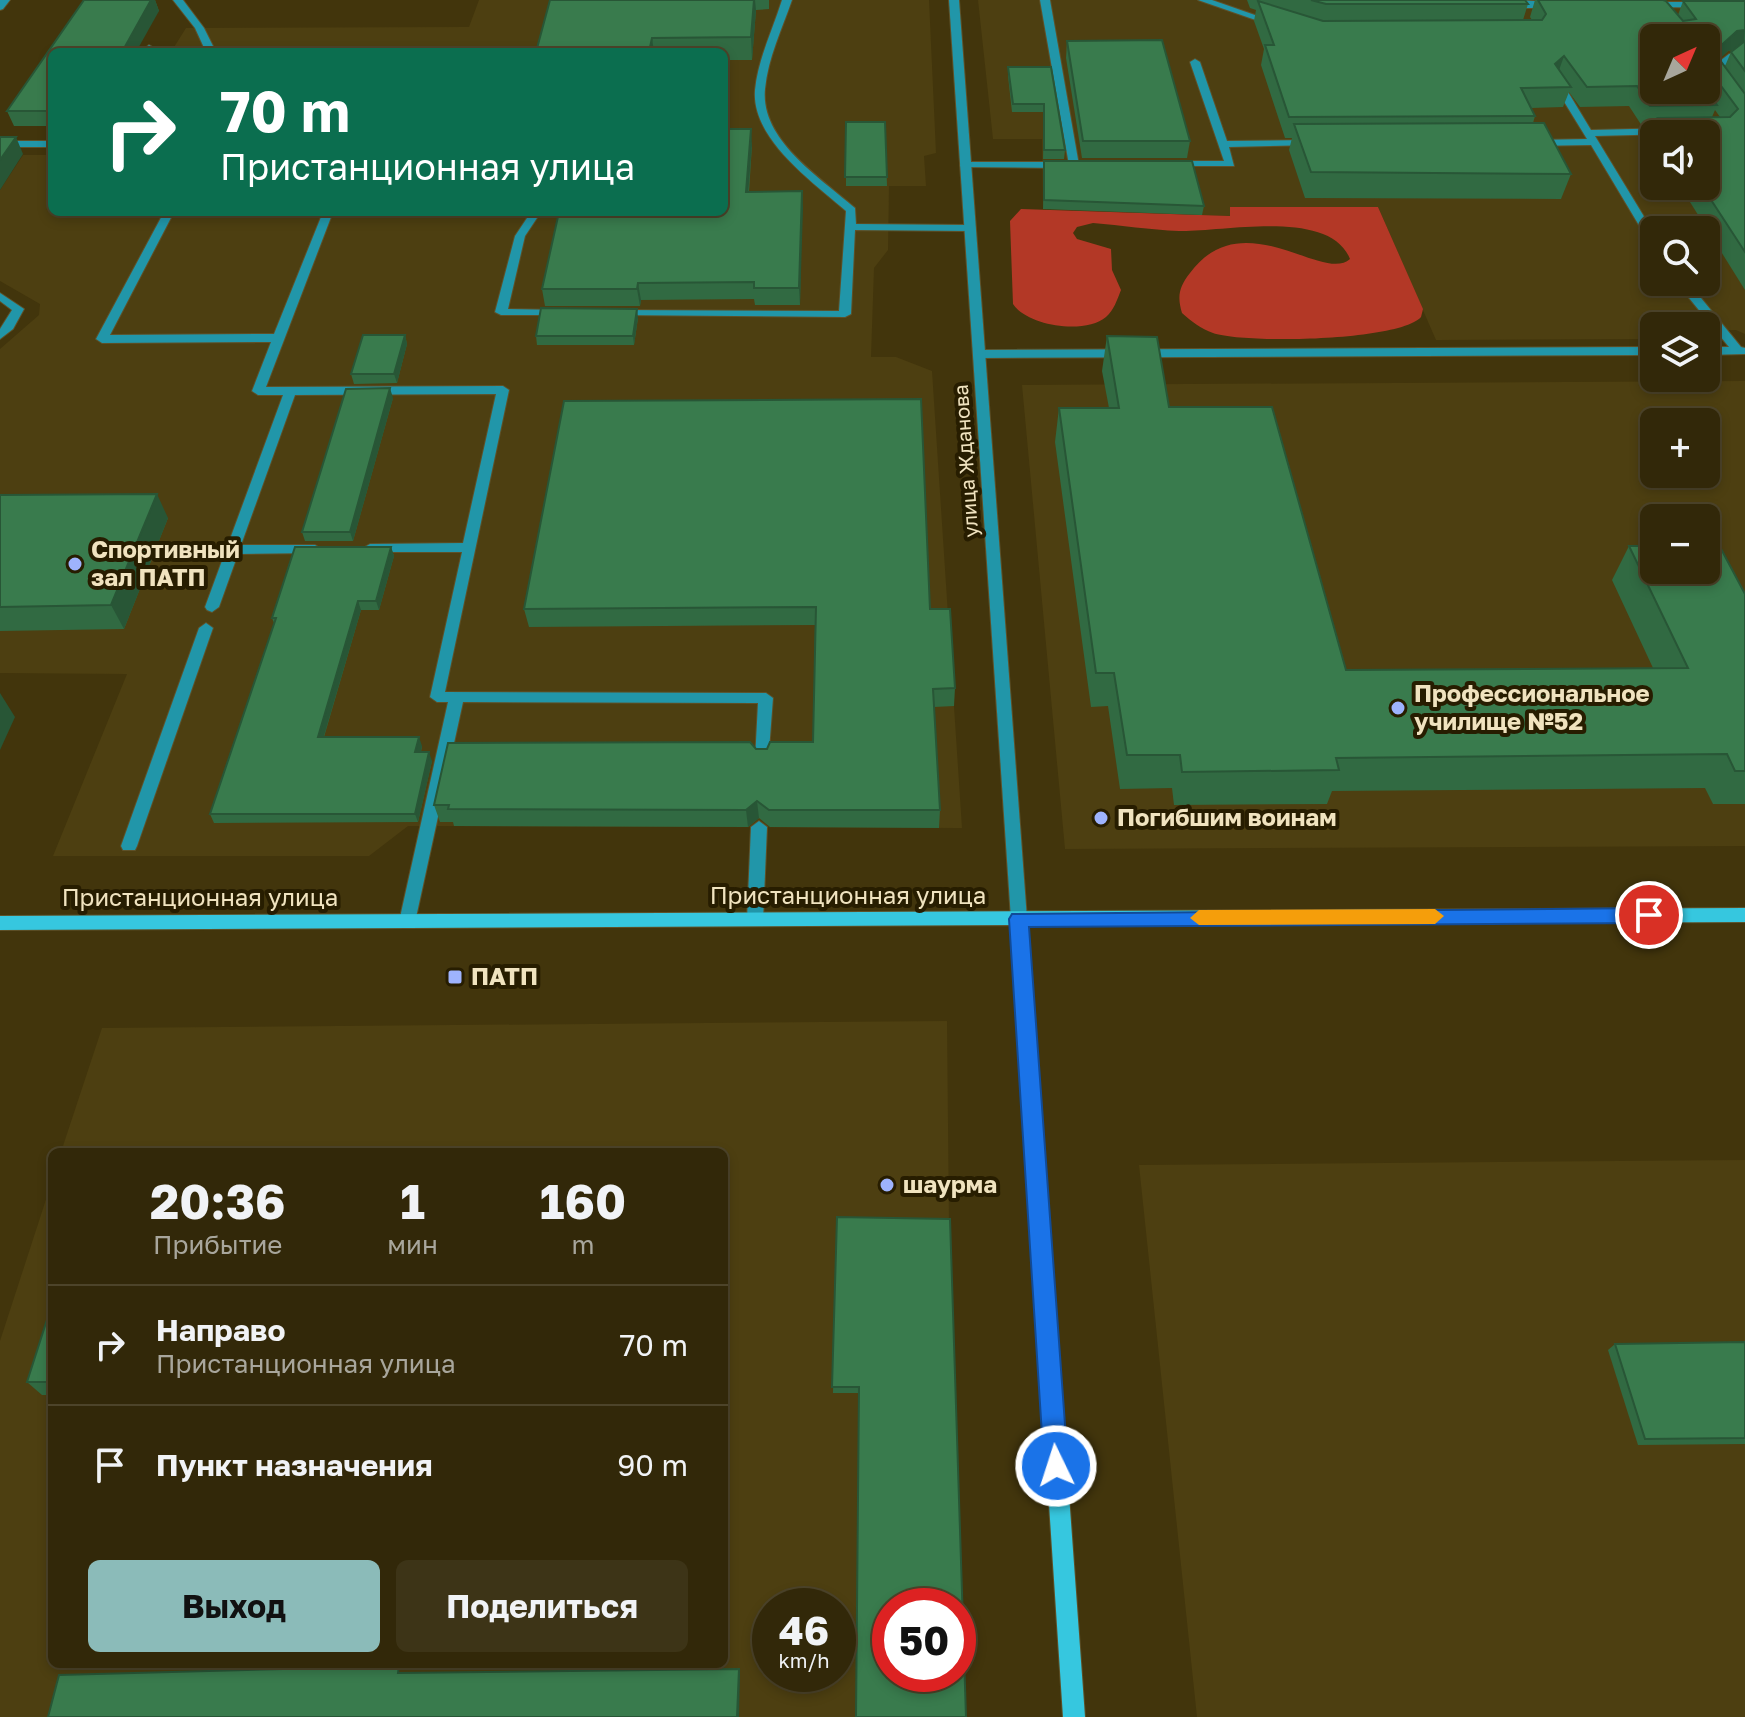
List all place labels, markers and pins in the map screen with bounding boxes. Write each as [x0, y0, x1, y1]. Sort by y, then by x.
place label: Спортивный зал ПАТП [91, 534, 240, 591]
marker: Спортивный зал ПАТП [66, 555, 84, 573]
place label: Профессиональное училище №52 [1414, 678, 1650, 735]
marker: Профессиональное училище №52 [1389, 699, 1407, 717]
place label: Погибшим воинам [1117, 802, 1336, 831]
marker: Погибшим воинам [1092, 809, 1110, 827]
pin [1615, 881, 1683, 949]
place label: ПАТП [471, 961, 538, 990]
marker: ПАТП [446, 968, 464, 986]
place label: шаурма [903, 1169, 997, 1198]
marker: шаурма [878, 1176, 896, 1194]

